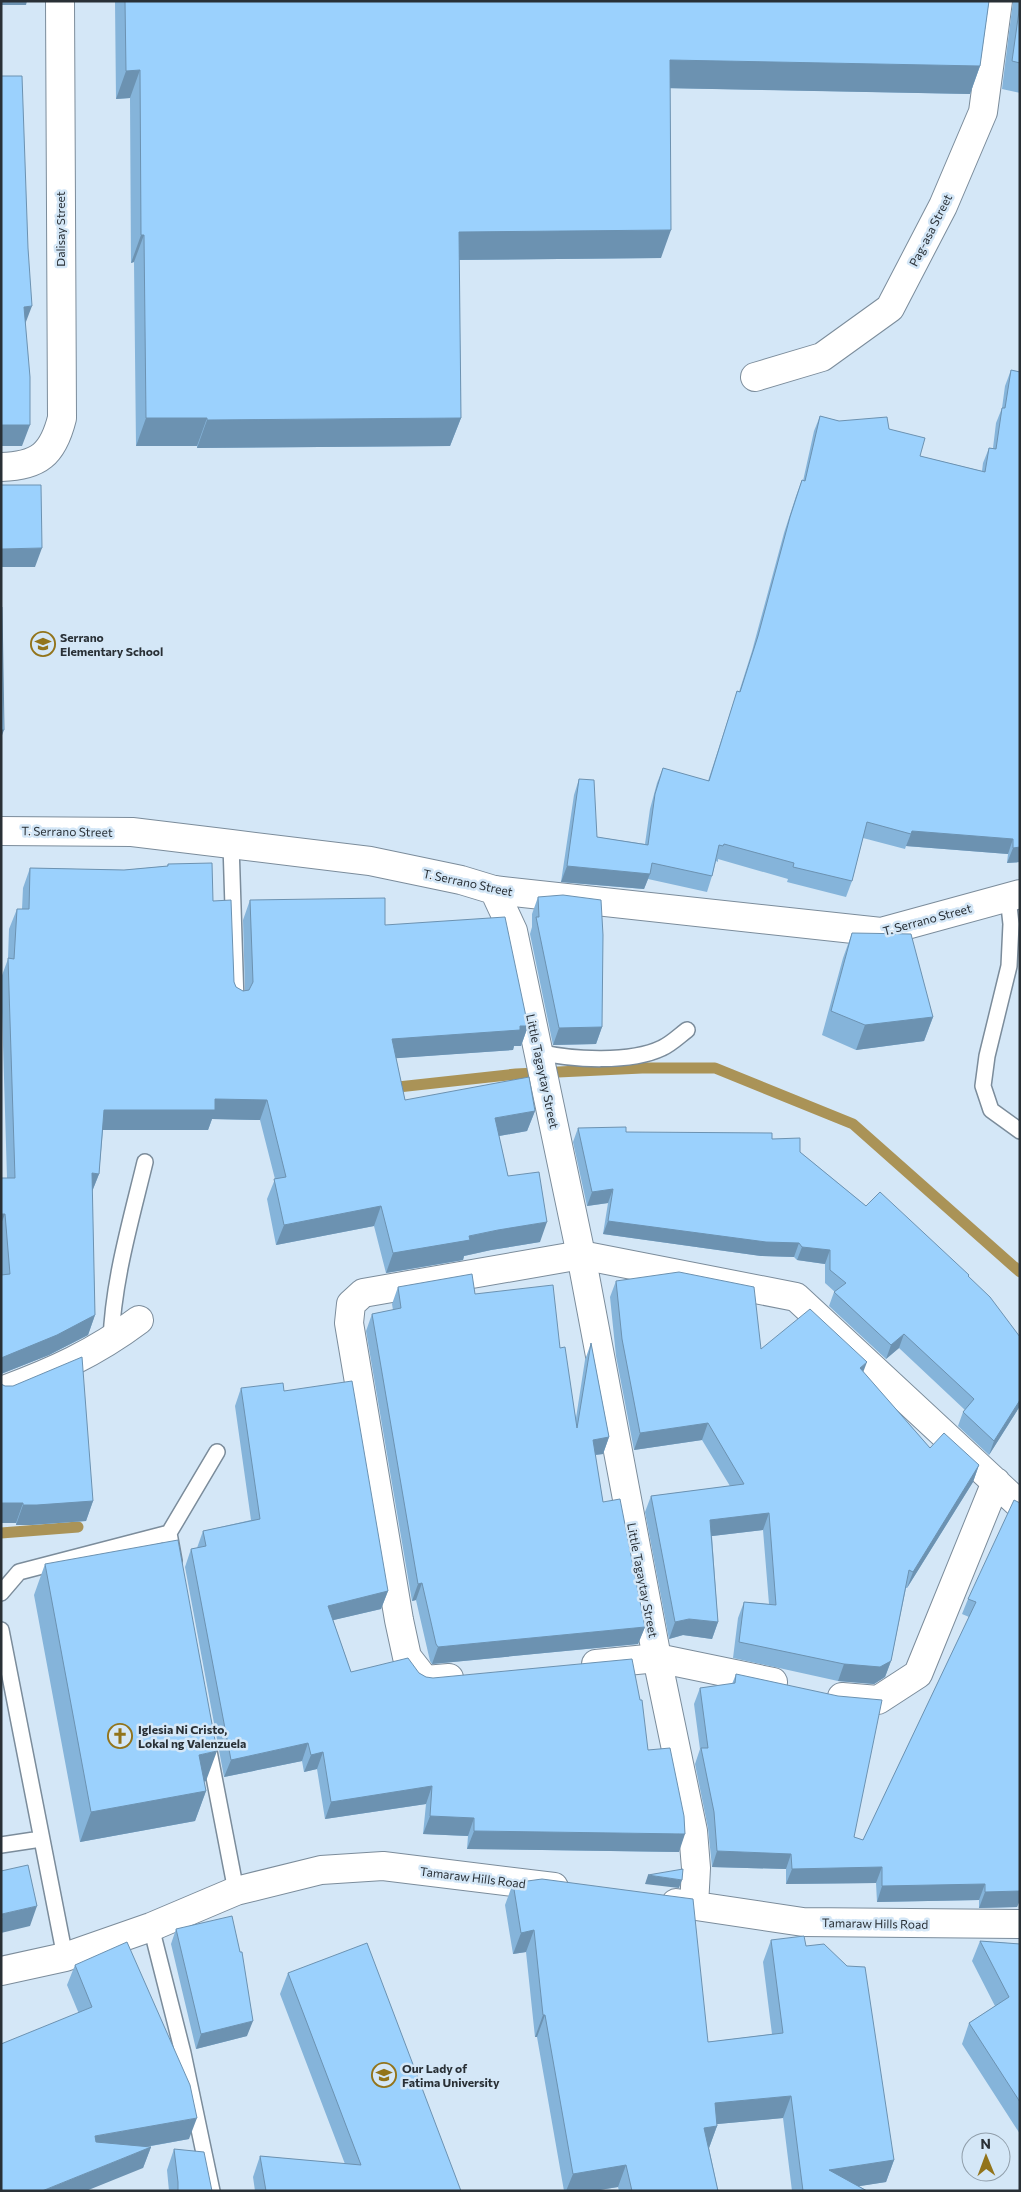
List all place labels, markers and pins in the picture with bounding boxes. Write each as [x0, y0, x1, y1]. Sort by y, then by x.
place label: Serrano Elementary School [60, 630, 163, 658]
school or university icon: Serrano Elementary School [30, 631, 56, 657]
place label: Iglesia Ni Cristo, Lokal ng Valenzuela [138, 1722, 246, 1750]
church icon: Iglesia Ni Cristo, Lokal ng Valenzuela [107, 1723, 133, 1749]
place label: Our Lady of Fatima University [402, 2061, 500, 2089]
school or university icon: Our Lady of Fatima University [371, 2062, 397, 2088]

